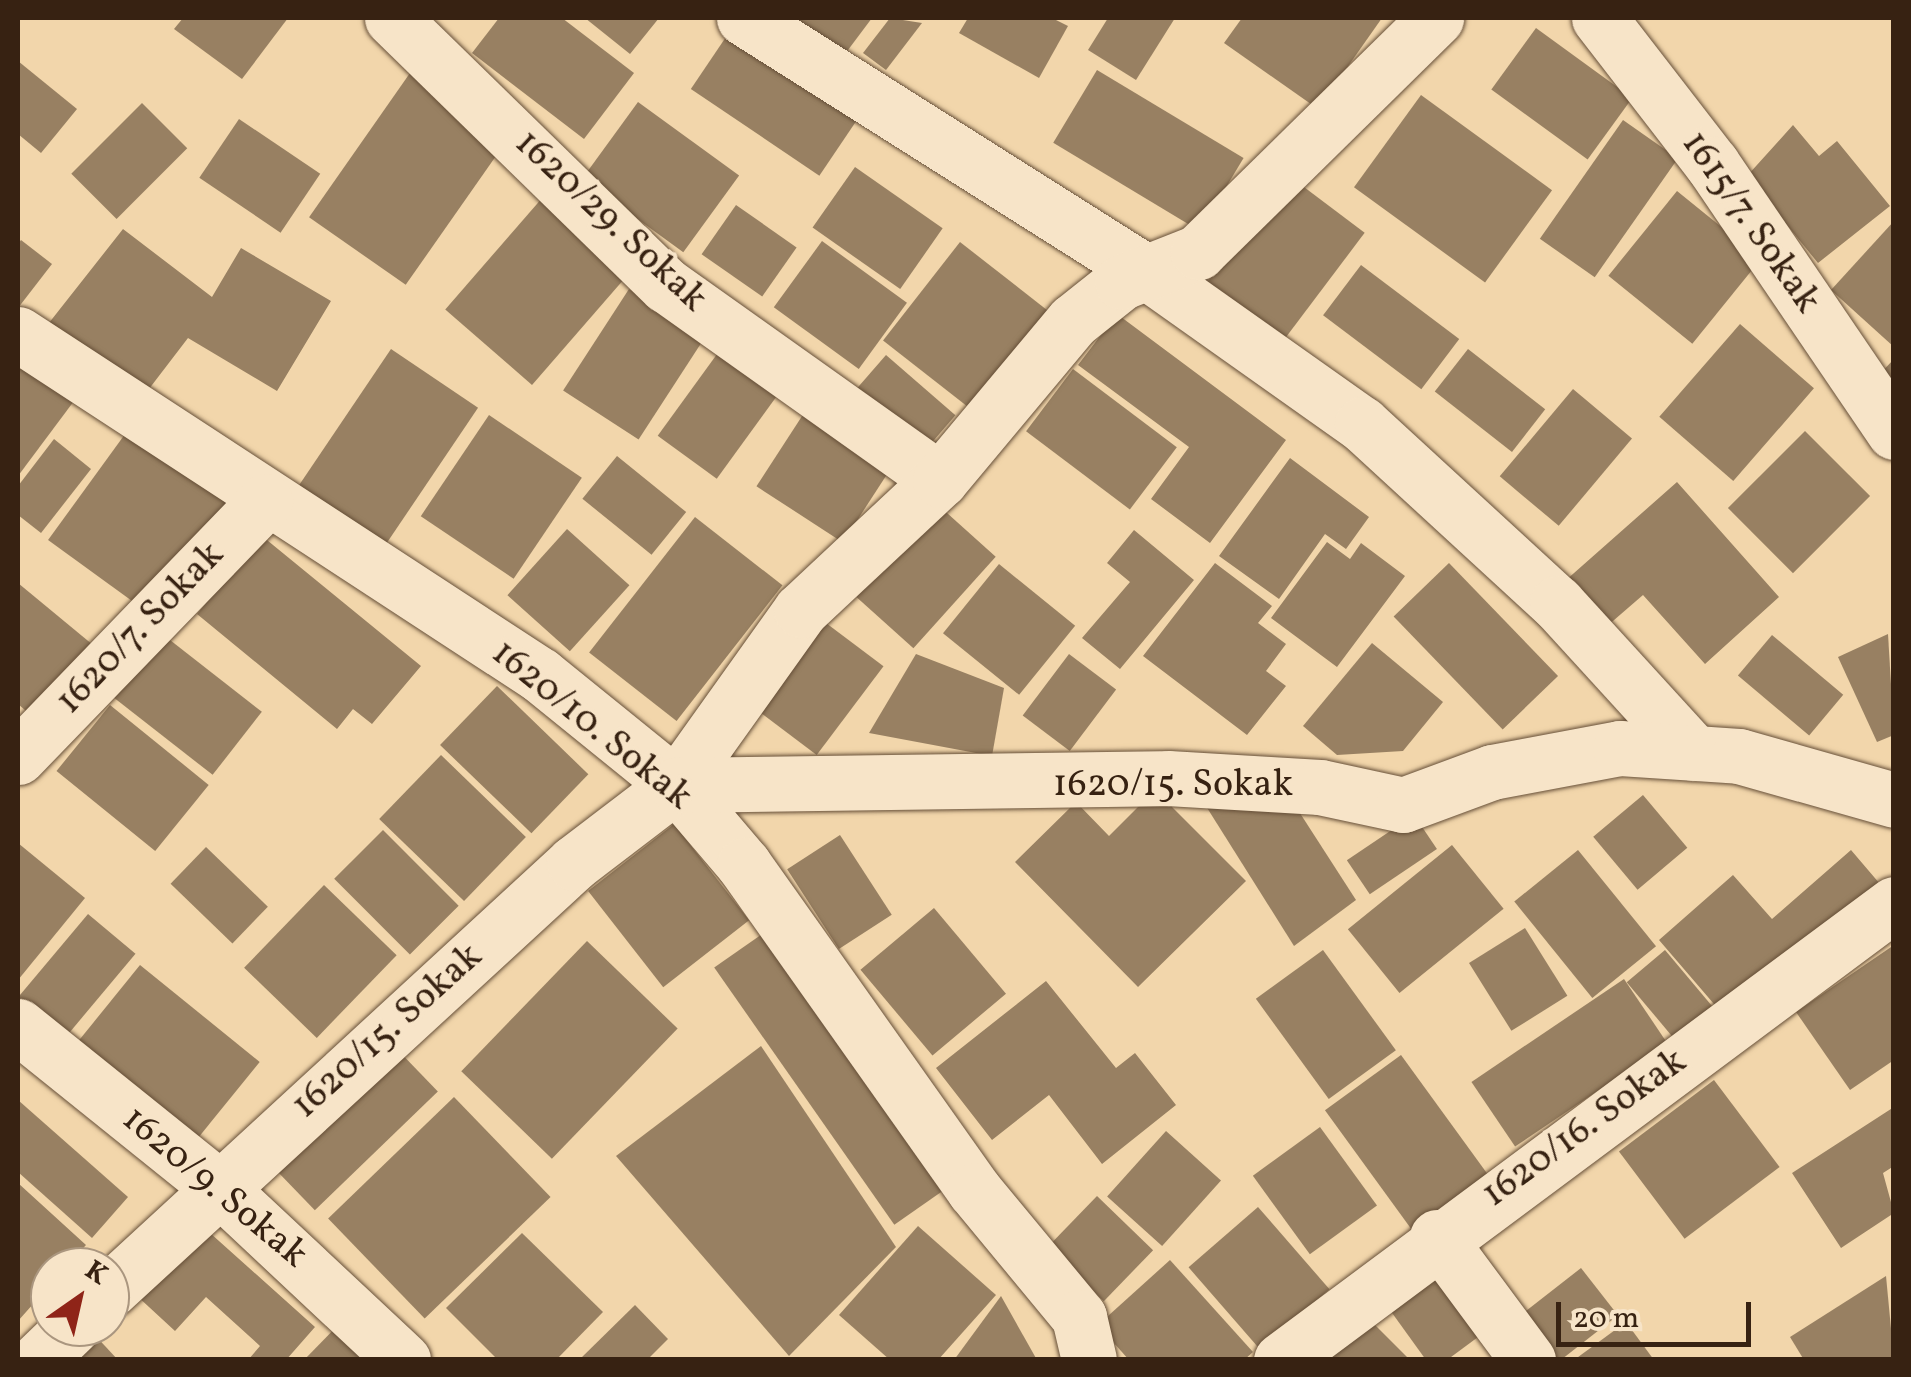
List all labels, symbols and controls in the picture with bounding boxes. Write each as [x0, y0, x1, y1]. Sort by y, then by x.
street label: 1620/29. Sokak [504, 121, 716, 323]
street label: 1615/7. Sokak [1671, 123, 1829, 323]
street label: 1620/7. Sokak [48, 533, 234, 725]
street label: 1620/10. Sokak [482, 631, 700, 821]
street label: 1620/15. Sokak [1053, 763, 1293, 809]
street label: 1620/15. Sokak [283, 935, 493, 1129]
street label: 1620/16. Sokak [1474, 1040, 1696, 1218]
street label: 1620/9. Sokak [112, 1097, 316, 1279]
north arrow [30, 1247, 130, 1347]
text: K [77, 1252, 115, 1295]
scale bar [1561, 1282, 1756, 1344]
text: 20 m [1573, 1298, 1639, 1340]

